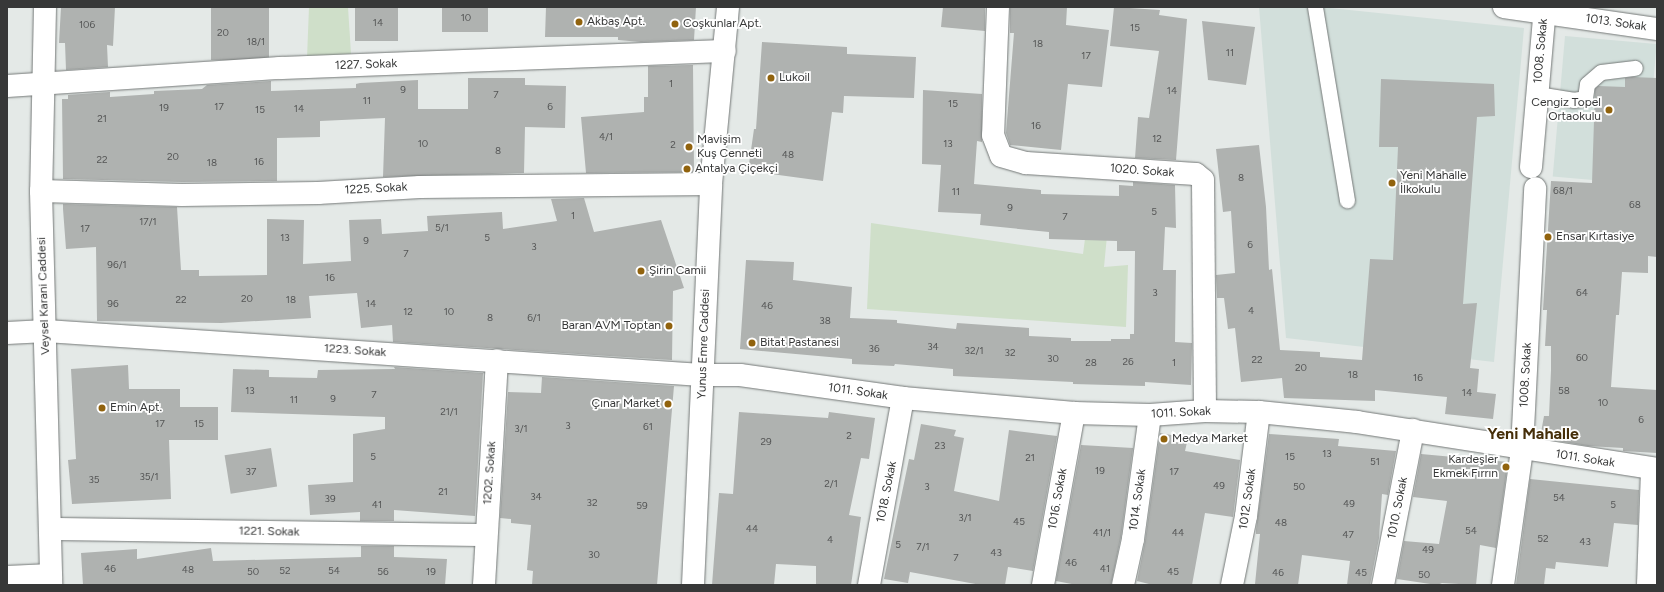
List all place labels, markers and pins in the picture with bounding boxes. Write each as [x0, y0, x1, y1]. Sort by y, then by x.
place label: Akbaş Apt. [587, 15, 645, 29]
marker: Akbaş Apt. [574, 17, 584, 27]
place label: Coşkunlar Apt. [683, 17, 761, 31]
marker: Coşkunlar Apt. [670, 19, 680, 29]
place label: Lukoil [779, 71, 810, 85]
marker: Lukoil [766, 73, 776, 83]
place label: Cengiz Topel Ortaokulu [1531, 96, 1601, 124]
marker: Cengiz Topel Ortaokulu [1604, 105, 1614, 115]
place label: Mavişim Kuş Cenneti [697, 133, 762, 161]
marker: Mavişim Kuş Cenneti [684, 142, 694, 152]
place label: Antalya Çiçekçi [695, 162, 778, 176]
marker: Antalya Çiçekçi [682, 164, 692, 174]
place label: Yeni Mahalle İlkokulu [1400, 169, 1466, 197]
marker: Yeni Mahalle İlkokulu [1387, 178, 1397, 188]
place label: Ensar Kırtasiye [1556, 230, 1634, 244]
marker: Ensar Kırtasiye [1543, 232, 1553, 242]
place label: Şirin Camii [649, 264, 706, 278]
marker: Şirin Camii [636, 266, 646, 276]
place label: Baran AVM Toptan [561, 319, 661, 333]
marker: Baran AVM Toptan [664, 321, 674, 331]
place label: Bitat Pastanesi [760, 336, 839, 350]
marker: Bitat Pastanesi [747, 338, 757, 348]
place label: Çınar Market [592, 397, 660, 411]
marker: Çınar Market [663, 399, 673, 409]
place label: Emin Apt. [110, 401, 162, 415]
marker: Emin Apt. [97, 403, 107, 413]
place label: Medya Market [1172, 432, 1248, 446]
marker: Medya Market [1159, 434, 1169, 444]
place label: Kardeşler Ekmek Fırrın [1433, 453, 1498, 481]
marker: Kardeşler Ekmek Fırrın [1501, 462, 1511, 472]

